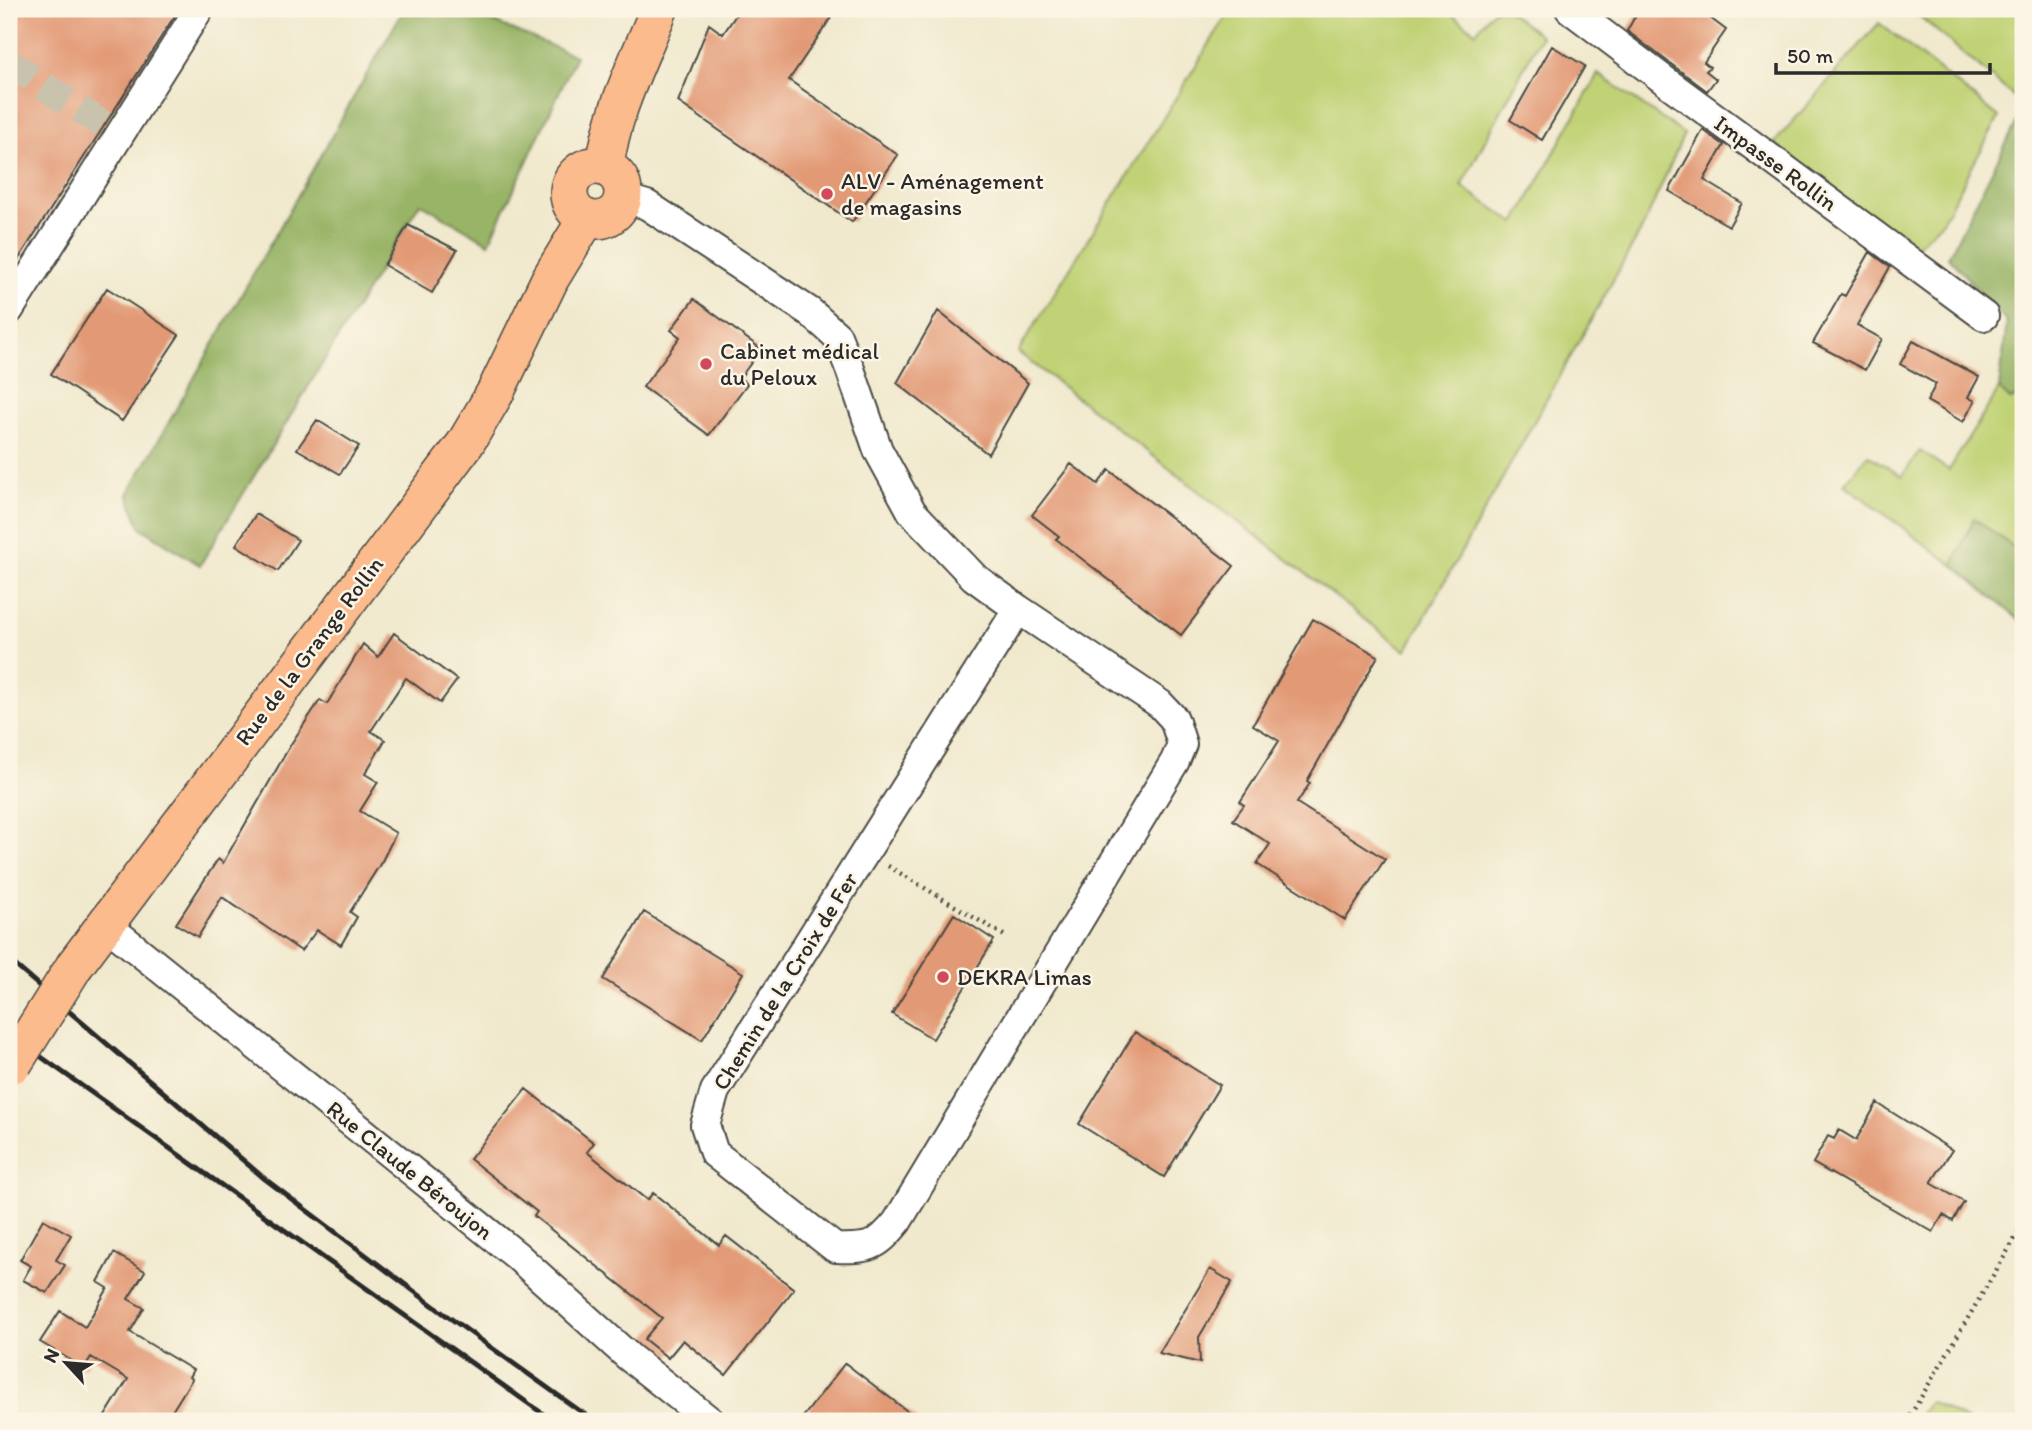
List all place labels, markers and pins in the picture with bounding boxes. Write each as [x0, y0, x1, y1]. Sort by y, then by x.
place label: ALV - Aménagement de magasins [841, 167, 1044, 221]
marker: ALV - Aménagement de magasins [819, 186, 835, 202]
place label: Cabinet médical du Peloux [720, 337, 879, 391]
marker: Cabinet médical du Peloux [698, 356, 714, 372]
place label: DEKRA Limas [957, 963, 1092, 991]
marker: DEKRA Limas [935, 969, 951, 985]

